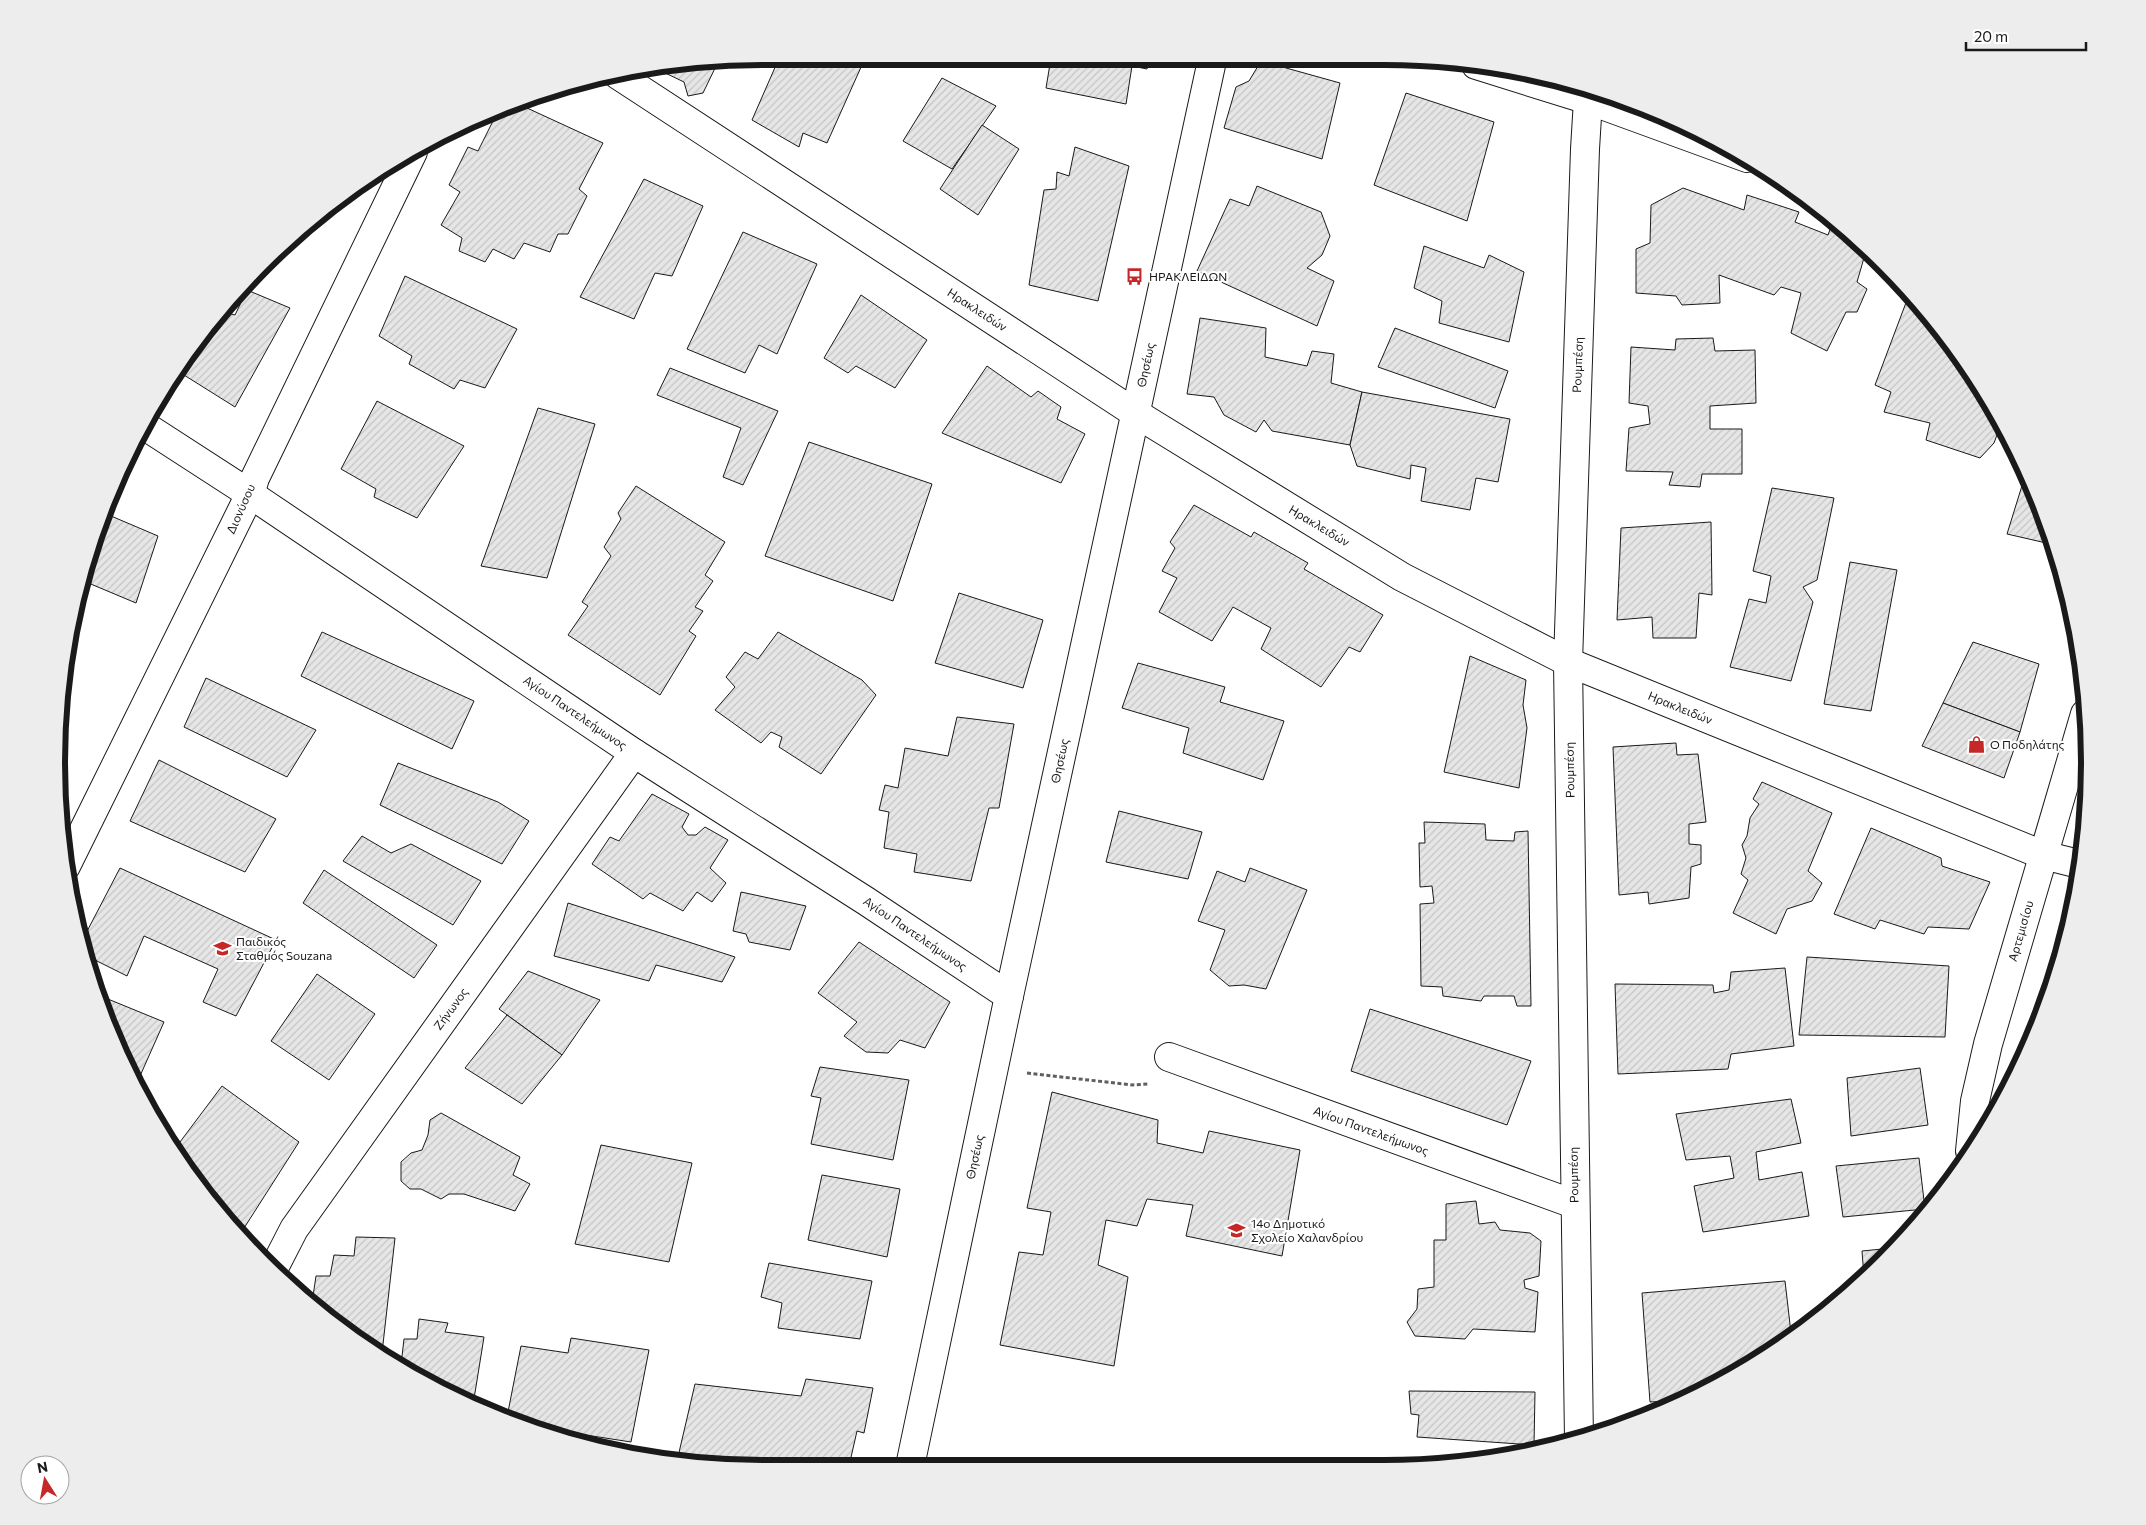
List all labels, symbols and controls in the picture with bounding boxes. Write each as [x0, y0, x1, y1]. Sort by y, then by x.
scale bar [1966, 20, 2086, 52]
text: 20 m [1974, 27, 2008, 45]
bus stop icon: ΗΡΑΚΛΕΙΔΩΝ [1125, 267, 1145, 287]
place label: ΗΡΑΚΛΕΙΔΩΝ [1149, 269, 1227, 283]
street label: Ηρακλειδών [945, 285, 1010, 334]
street label: Ρουμπέση [1569, 337, 1585, 393]
street label: Θησέως [1133, 341, 1157, 388]
street label: Διονύσου [223, 481, 257, 536]
street label: Ηρακλειδών [1287, 502, 1352, 549]
street label: Αγίου Παντελεήμωνος [521, 672, 630, 752]
street label: Ηρακλειδών [1646, 688, 1715, 726]
shop icon: Ο Ποδηλάτης [1966, 735, 1986, 755]
street label: Θησέως [1047, 737, 1071, 784]
place label: Ο Ποδηλάτης [1990, 737, 2065, 751]
street label: Ρουμπέση [1562, 742, 1576, 798]
street label: Αγίου Παντελεήμωνος [861, 893, 970, 973]
street label: Αρτεμισίου [2005, 898, 2035, 963]
place label: Παιδικός Σταθμός Souzana [236, 934, 332, 962]
school or university icon: Παιδικός Σταθμός Souzana [212, 939, 232, 959]
street label: Ζήνωνος [430, 985, 470, 1032]
street label: Αγίου Παντελεήμωνος [1312, 1103, 1431, 1157]
street label: Θησέως [962, 1133, 986, 1180]
street label: Ρουμπέση [1566, 1147, 1580, 1203]
place label: 14ο Δημοτικό Σχολείο Χαλανδρίου [1251, 1216, 1364, 1244]
school or university icon: 14ο Δημοτικό Σχολείο Χαλανδρίου [1227, 1221, 1247, 1241]
north arrow [20, 1455, 70, 1505]
text: N [36, 1457, 49, 1476]

